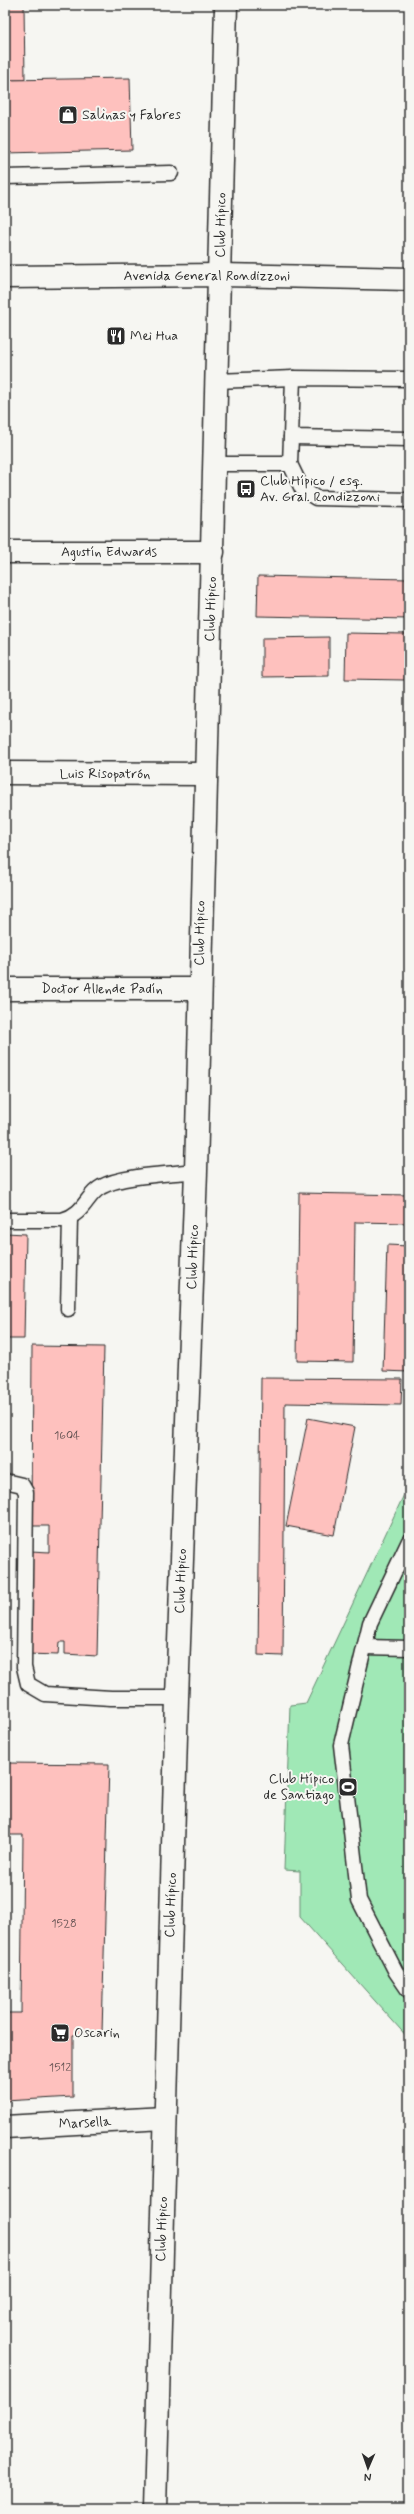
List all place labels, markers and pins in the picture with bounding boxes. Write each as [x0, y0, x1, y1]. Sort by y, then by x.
shop icon: Salinas y Fabres [57, 104, 79, 126]
place label: Salinas y Fabres [82, 106, 181, 124]
restaurant icon: Mei Hua [105, 325, 127, 347]
place label: Mei Hua [130, 327, 178, 345]
place label: Club Hípico / esq. Av. Gral. Rondizzoni [260, 472, 380, 506]
bus stop icon: Club Hípico / esq. Av. Gral. Rondizzoni [235, 478, 257, 500]
place label: Club Hípico de Santiago [264, 1770, 334, 1804]
sports icon: Club Hípico de Santiago [337, 1776, 359, 1798]
supermarket icon: Oscarin [49, 2022, 71, 2044]
place label: Oscarin [74, 2024, 120, 2042]

